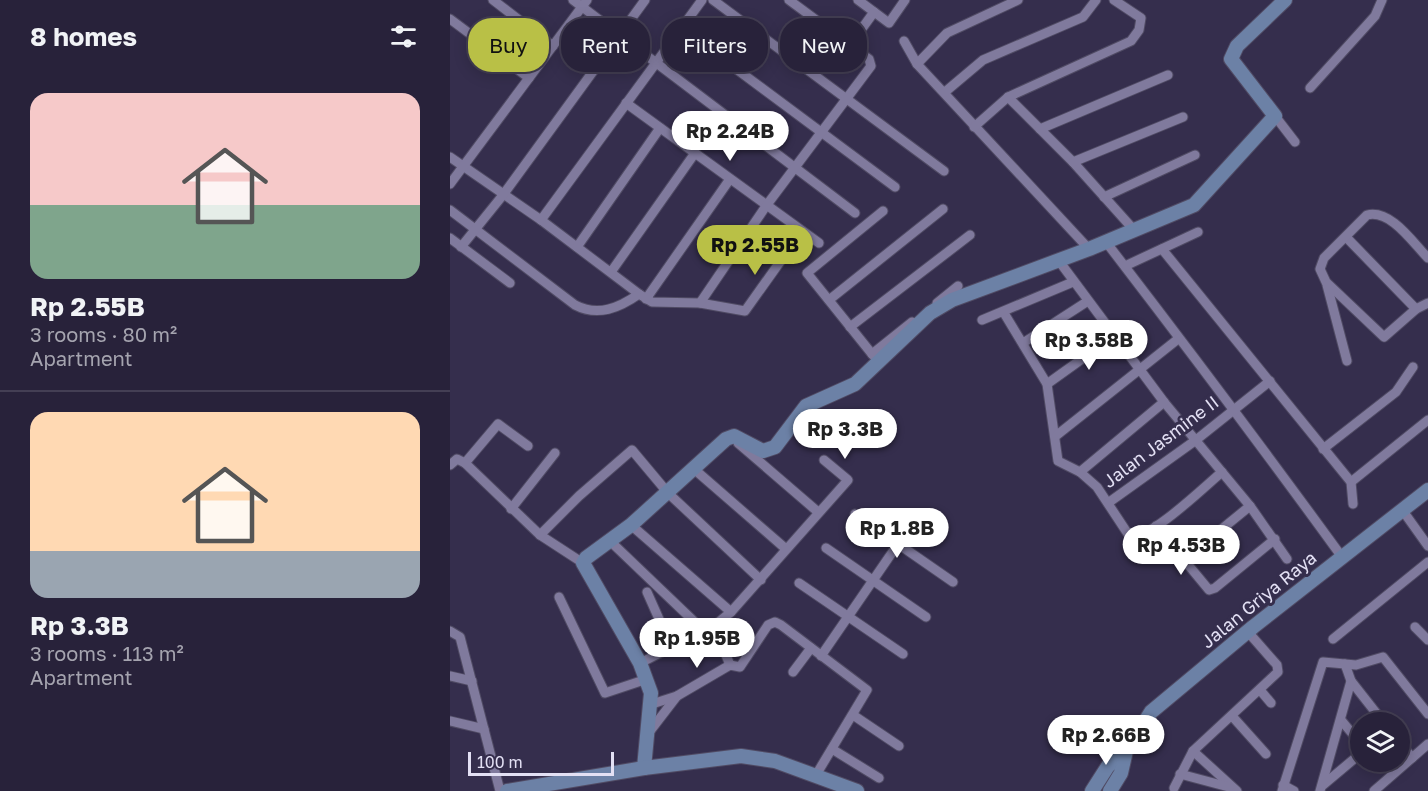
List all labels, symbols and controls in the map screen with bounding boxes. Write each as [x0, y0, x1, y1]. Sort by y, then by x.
chip: Buy [468, 18, 549, 72]
chip: Rent [561, 18, 650, 72]
chip: Filters [662, 18, 768, 72]
chip: New [780, 18, 867, 72]
icon: filters [387, 20, 420, 53]
text: 8 homes [30, 21, 137, 52]
pin: Rp 2.24B [668, 111, 792, 162]
text: Rp 2.24B [686, 118, 774, 142]
icon: home [171, 132, 279, 240]
pin: Rp 2.55B [693, 225, 817, 276]
text: Rp 2.55B [711, 232, 799, 256]
text: Rp 2.55B [30, 291, 145, 322]
pin: Rp 3.58B [1027, 320, 1151, 371]
text: 3 rooms · 80 m² [30, 322, 177, 346]
text: Rp 3.58B [1045, 327, 1133, 351]
text: Apartment [30, 346, 133, 370]
street label: Jalan Jasmine II [1098, 390, 1223, 492]
pin: Rp 3.3B [790, 409, 900, 460]
text: Rp 3.3B [807, 416, 883, 440]
icon: home [171, 451, 279, 559]
pin: Rp 1.8B [842, 508, 952, 559]
text: Rp 1.8B [860, 515, 934, 539]
pin: Rp 4.53B [1119, 525, 1243, 576]
text: Rp 4.53B [1137, 532, 1225, 556]
street label: Jalan Griya Raya [1196, 546, 1320, 652]
text: Rp 3.3B [30, 610, 129, 641]
pin: Rp 1.95B [635, 618, 759, 669]
text: Rp 1.95B [654, 625, 740, 649]
text: 3 rooms · 113 m² [30, 641, 184, 665]
text: Apartment [30, 665, 133, 689]
map controls [1350, 712, 1410, 772]
button: layers [1350, 712, 1410, 772]
pin: Rp 2.66B [1044, 715, 1168, 766]
text: Rp 2.66B [1061, 722, 1151, 746]
scale bar [468, 749, 614, 776]
text: 100 m [477, 752, 523, 772]

